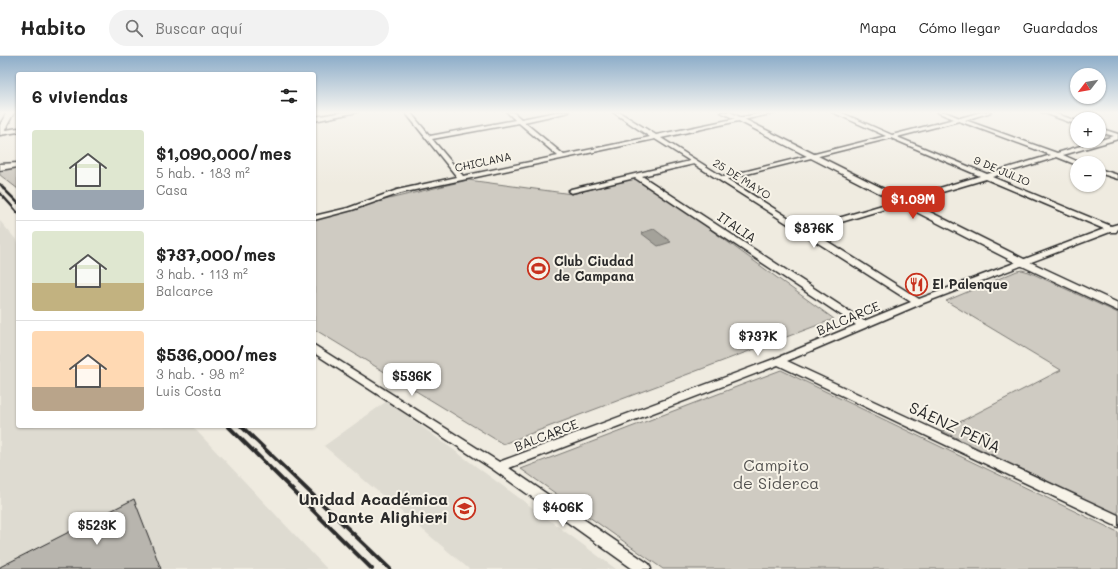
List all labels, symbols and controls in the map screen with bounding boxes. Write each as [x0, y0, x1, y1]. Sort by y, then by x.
search box [109, 10, 389, 46]
text: Habito [20, 15, 85, 40]
icon: search [123, 17, 145, 39]
text: Buscar aquí [155, 18, 243, 38]
text: Mapa [860, 18, 897, 37]
text: Cómo llegar [919, 18, 1001, 37]
text: Guardados [1023, 18, 1098, 37]
north arrow [1070, 68, 1106, 104]
map controls [1070, 68, 1106, 192]
text: 6 viviendas [32, 85, 128, 107]
icon: filters [278, 85, 300, 107]
button: + [1070, 112, 1106, 148]
text: $1,090,000/mes [156, 142, 291, 164]
icon: home [64, 146, 112, 194]
street label: CHICLANA [453, 148, 513, 175]
street label: 9 DE JULIO [972, 152, 1033, 189]
street label: 25 DE MAYO [710, 155, 774, 203]
button: − [1070, 156, 1106, 192]
text: 5 hab. · 183 m² [156, 164, 250, 181]
text: Casa [156, 181, 188, 198]
pin: $1.09M [880, 186, 946, 220]
text: $1.09M [891, 190, 935, 207]
street label: ITALIA [715, 207, 760, 246]
pin: $876K [786, 215, 842, 249]
text: $876K [794, 219, 834, 236]
text: $737,000/mes [156, 243, 276, 265]
icon: home [64, 247, 112, 295]
place label: Club Ciudad de Campana [554, 252, 634, 284]
sports icon: Club Ciudad de Campana [526, 255, 552, 281]
text: 3 hab. · 113 m² [156, 265, 248, 282]
restaurant icon: El Palenque [903, 271, 929, 297]
place label: El Palenque [932, 275, 1008, 292]
text: Balcarce [156, 282, 213, 299]
street label: BALCARCE [814, 297, 882, 339]
pin: $737K [730, 323, 786, 357]
text: $737K [739, 327, 777, 344]
text: $536,000/mes [156, 343, 277, 365]
icon: home [64, 347, 112, 395]
pin: $536K [384, 363, 440, 397]
text: 3 hab. · 98 m² [156, 365, 244, 382]
text: $536K [392, 367, 432, 384]
text: Luis Costa [156, 382, 222, 399]
street label: SÁENZ PEÑA [906, 396, 1004, 457]
street label: BALCARCE [511, 415, 580, 455]
park label: Campito de Siderca [733, 454, 819, 493]
place label: Unidad Académica Dante Alighieri [299, 488, 448, 527]
pin: $406K [535, 494, 591, 528]
school or university icon: Unidad Académica Dante Alighieri [451, 495, 477, 521]
text: $406K [542, 498, 584, 515]
pin: $523K [69, 512, 125, 546]
text: $523K [77, 516, 117, 533]

